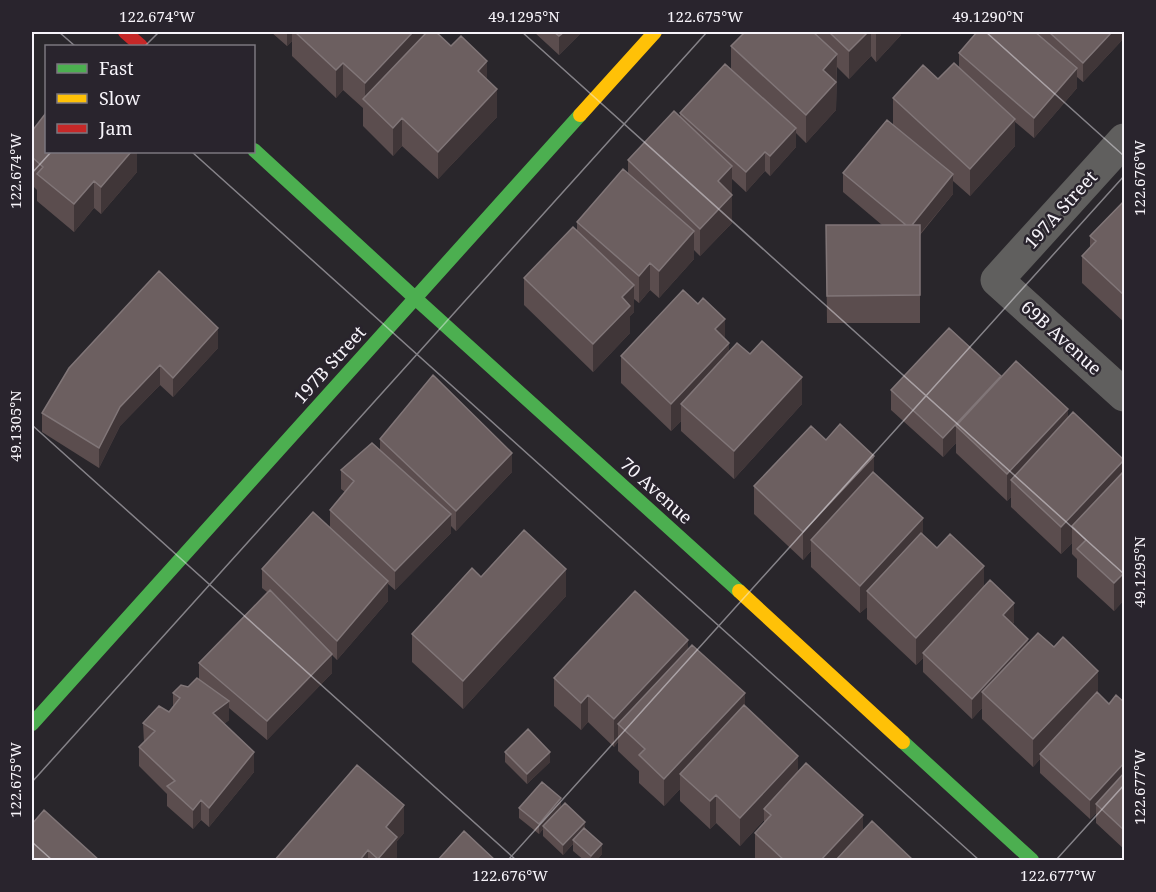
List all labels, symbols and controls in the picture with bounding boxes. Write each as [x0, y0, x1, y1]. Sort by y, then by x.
text: 122.674°W [119, 6, 195, 26]
text: 49.1295°N [488, 6, 560, 26]
text: 122.675°W [667, 6, 743, 26]
text: 49.1290°N [952, 6, 1024, 26]
legend [45, 45, 255, 153]
text: Fast [99, 56, 134, 80]
text: Slow [99, 86, 141, 110]
text: Jam [98, 116, 133, 140]
text: 122.674°W [5, 133, 25, 209]
text: 122.676°W [1129, 140, 1149, 216]
street label: 197A Street [1019, 165, 1102, 254]
street label: 69B Avenue [1016, 295, 1107, 380]
street label: 197B Street [288, 320, 371, 408]
text: 49.1305°N [5, 390, 25, 462]
street label: 70 Avenue [616, 452, 698, 529]
text: 49.1295°N [1129, 536, 1149, 608]
text: 122.675°W [5, 742, 25, 818]
text: 122.677°W [1129, 749, 1149, 825]
text: 122.676°W [472, 865, 548, 885]
text: 122.677°W [1020, 865, 1096, 885]

